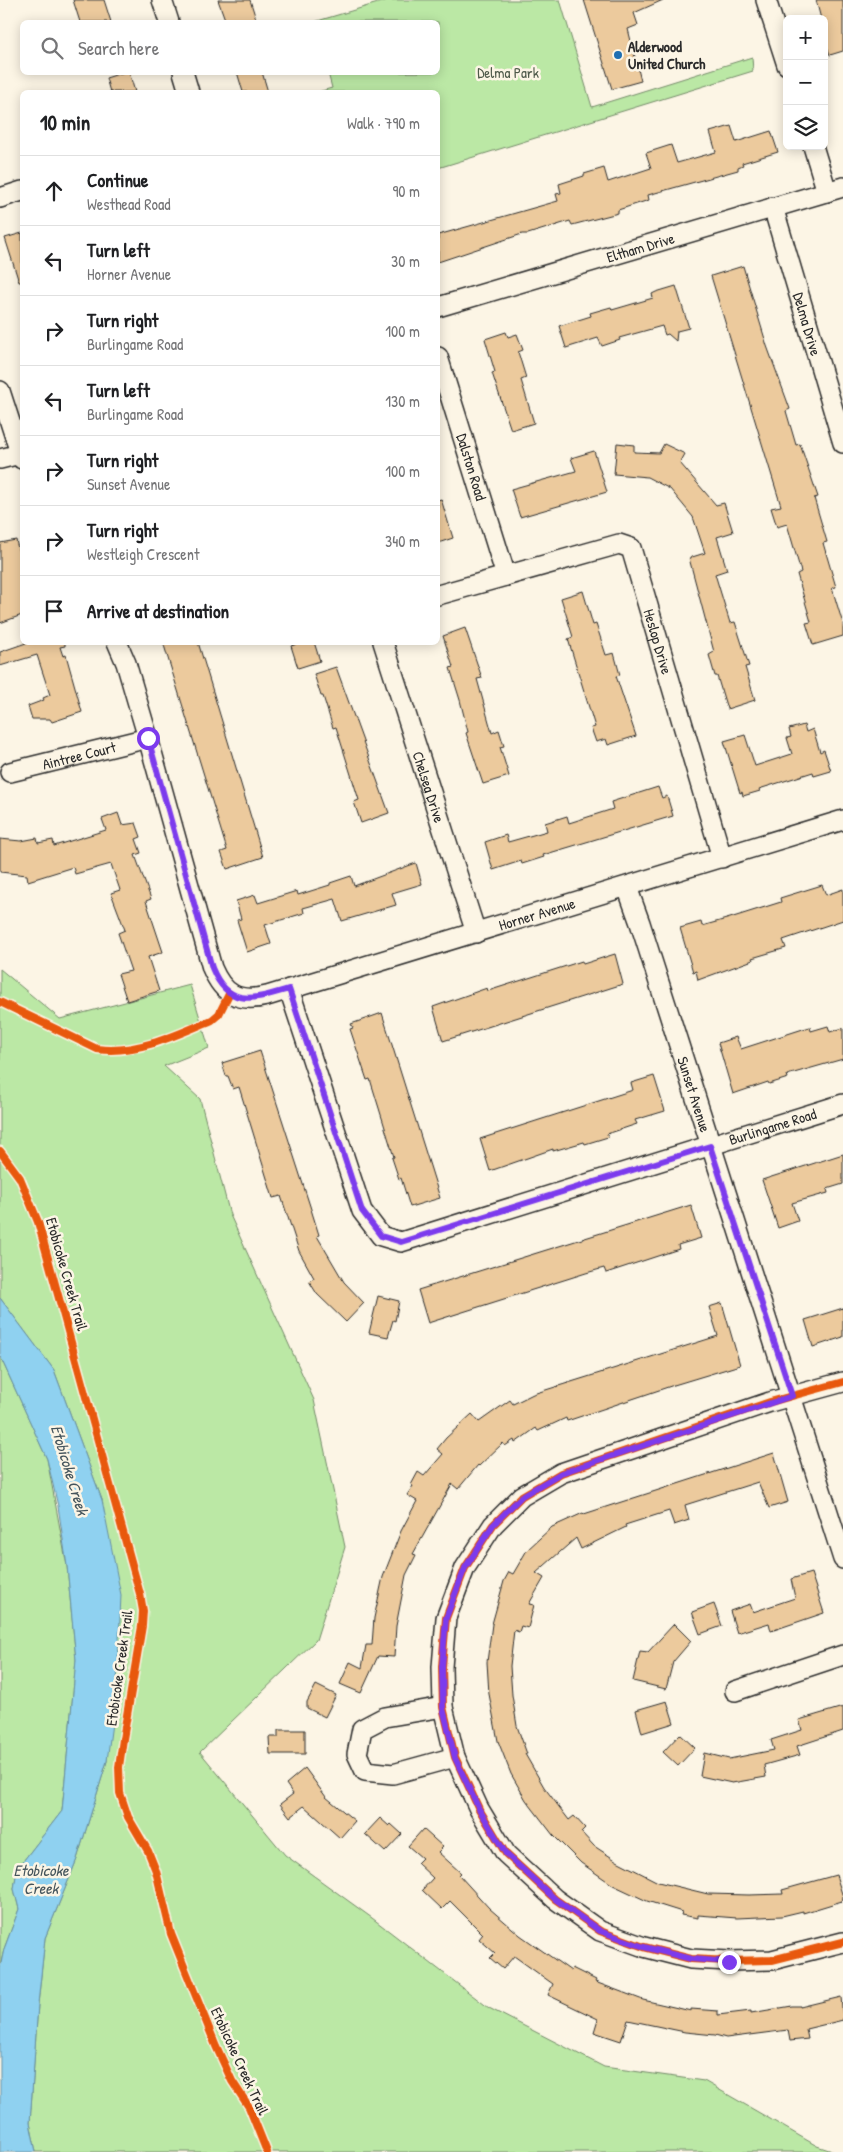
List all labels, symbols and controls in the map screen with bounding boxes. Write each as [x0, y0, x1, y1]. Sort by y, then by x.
map controls [783, 15, 828, 150]
button: + [783, 15, 828, 60]
search box [20, 20, 440, 75]
icon: search [38, 34, 66, 62]
text: Search here [78, 35, 159, 61]
place label: Alderwood United Church [628, 36, 706, 74]
marker: Alderwood United Church [612, 49, 624, 61]
button: − [783, 60, 828, 105]
park label: Delma Park [477, 62, 539, 83]
button: layers [783, 105, 828, 150]
text: 10 min [40, 108, 90, 137]
text: Walk · 790 m [347, 112, 420, 134]
text: Continue [87, 167, 148, 193]
icon: ahead [40, 177, 68, 205]
text: 90 m [392, 180, 420, 202]
text: Westhead Road [87, 193, 170, 215]
street label: Eltham Drive [604, 227, 677, 267]
text: Turn left [87, 237, 150, 263]
icon: left [40, 247, 68, 275]
text: 30 m [391, 250, 420, 272]
text: Horner Avenue [87, 263, 171, 285]
street label: Delma Drive [788, 290, 827, 358]
text: Turn right [87, 307, 158, 333]
icon: right [40, 317, 68, 345]
text: 100 m [385, 320, 420, 342]
text: Burlingame Road [87, 333, 183, 355]
text: Turn left [87, 377, 150, 403]
icon: left [40, 387, 68, 415]
text: 130 m [385, 390, 420, 412]
text: Burlingame Road [87, 403, 183, 425]
street label: Dalston Road [452, 431, 492, 503]
text: Turn right [87, 447, 158, 473]
icon: right [40, 457, 68, 485]
text: 100 m [385, 460, 420, 482]
text: Sunset Avenue [87, 473, 170, 495]
text: Turn right [87, 517, 158, 543]
icon: right [40, 527, 68, 555]
text: 340 m [385, 530, 420, 552]
text: Westleigh Crescent [87, 543, 199, 565]
icon: arrive [40, 597, 68, 625]
text: Arrive at destination [87, 598, 229, 624]
street label: Heslop Drive [639, 606, 678, 676]
route start [137, 727, 160, 750]
street label: Aintree Court [40, 736, 119, 774]
street label: Chelsea Drive [408, 748, 451, 825]
street label: Horner Avenue [496, 892, 578, 935]
street label: Sunset Avenue [673, 1054, 717, 1135]
street label: Burlingame Road [726, 1103, 819, 1150]
street label: Etobicoke Creek Trail [41, 1215, 93, 1333]
water label: Etobicoke Creek [46, 1422, 94, 1519]
street label: Etobicoke Creek Trail [100, 1609, 138, 1727]
water label: Etobicoke Creek [14, 1859, 69, 1899]
route end [718, 1951, 741, 1974]
street label: Etobicoke Creek Trail [206, 2004, 274, 2118]

